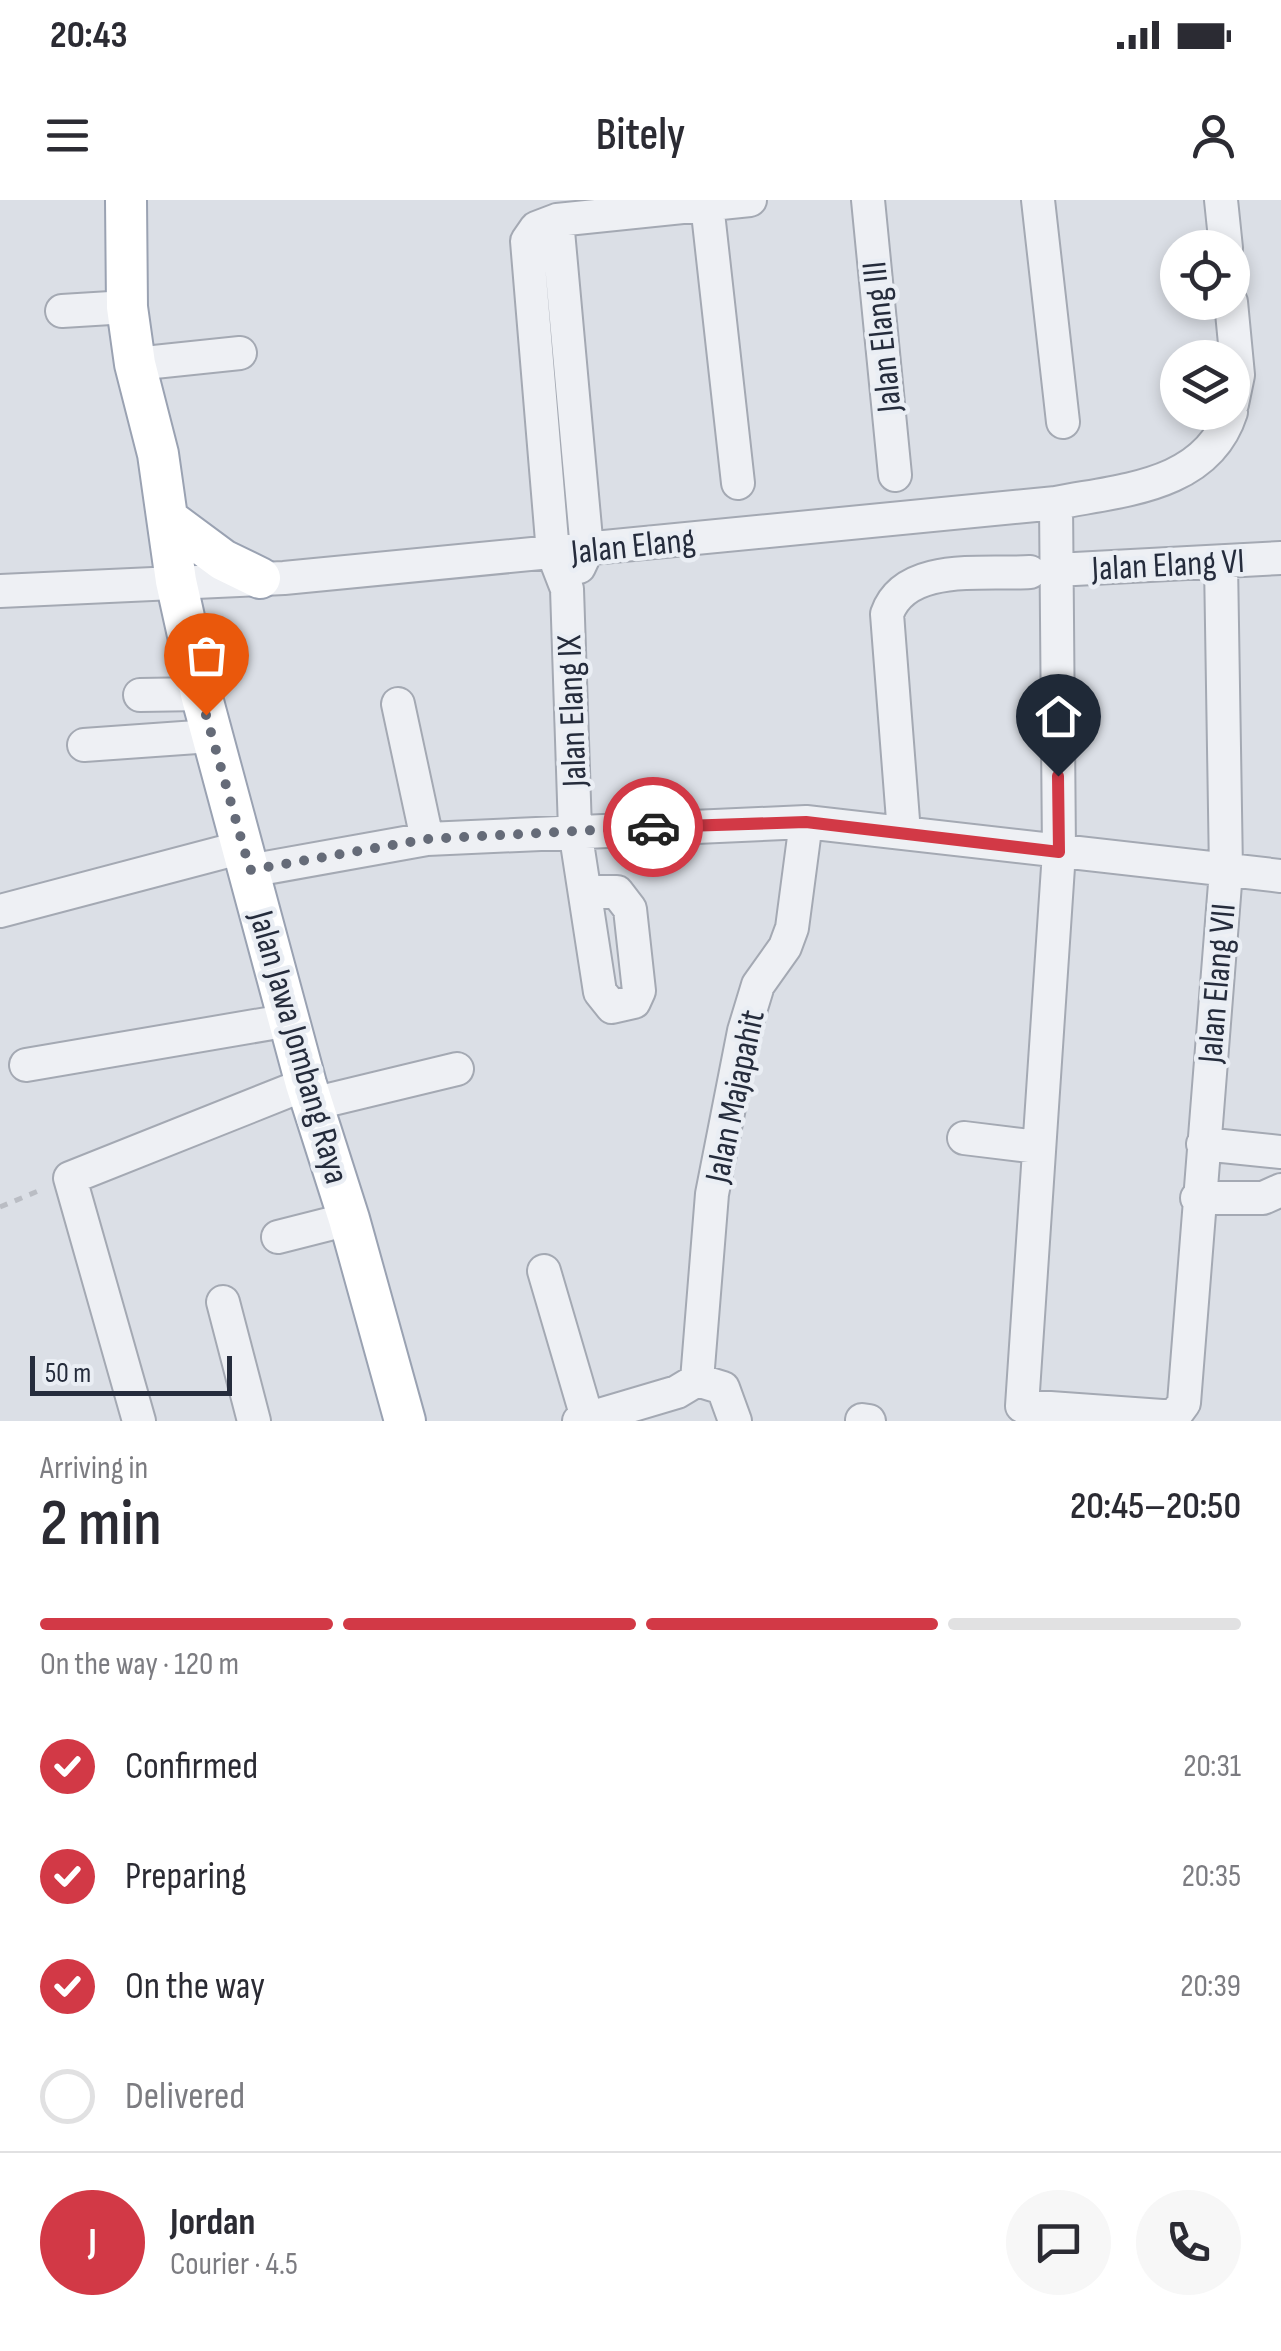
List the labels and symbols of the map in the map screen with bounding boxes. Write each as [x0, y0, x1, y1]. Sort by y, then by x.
street label: Jalan Elang III [853, 259, 912, 415]
street label: Jalan Elang [568, 519, 697, 574]
street label: Jalan Elang VI [1090, 540, 1246, 591]
pin [164, 613, 249, 716]
street label: Jalan Elang IX [548, 634, 597, 789]
pin [1016, 674, 1101, 777]
courier [603, 777, 703, 877]
street label: Jalan Elang VII [1189, 902, 1246, 1066]
street label: Jalan Jawa Jombang Raya [239, 905, 358, 1189]
street label: Jalan Majapahit [696, 1006, 775, 1187]
scale bar [30, 1351, 232, 1396]

